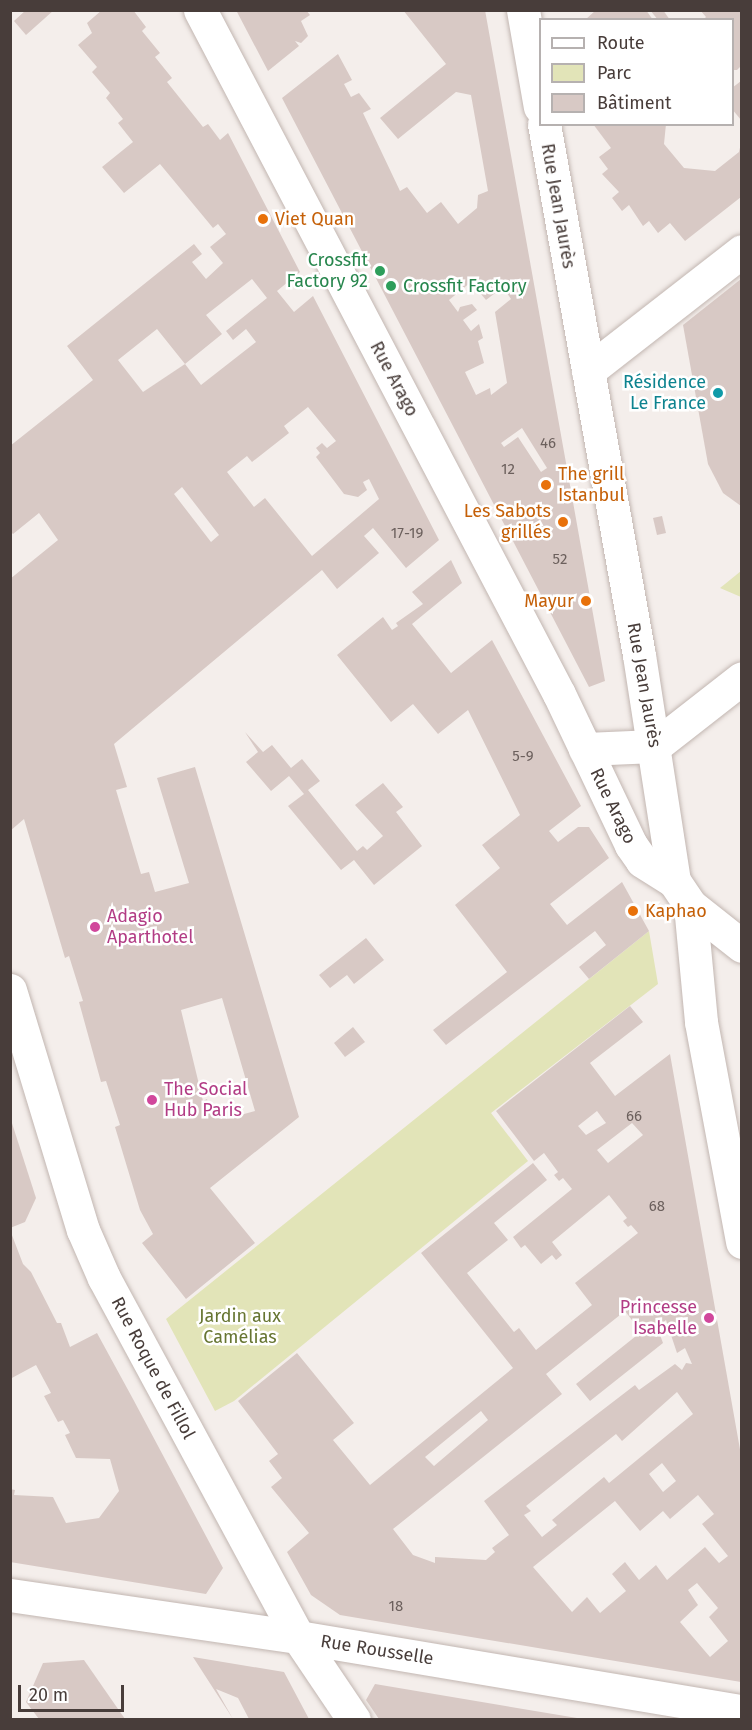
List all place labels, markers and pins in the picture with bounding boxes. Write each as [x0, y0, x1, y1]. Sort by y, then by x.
place label: Viet Quan [275, 208, 354, 230]
marker: Viet Quan [256, 212, 270, 226]
place label: Crossfit Factory 92 [287, 250, 368, 292]
marker: Crossfit Factory 92 [373, 264, 387, 278]
place label: Crossfit Factory [403, 275, 527, 297]
marker: Crossfit Factory [384, 279, 398, 293]
place label: Résidence Le France [623, 372, 706, 415]
marker: Résidence Le France [711, 386, 725, 400]
place label: The grill Istanbul [558, 464, 625, 506]
marker: The grill Istanbul [539, 478, 553, 492]
place label: Les Sabots grillés [464, 501, 551, 544]
marker: Les Sabots grillés [556, 515, 570, 529]
place label: Mayur [524, 590, 574, 612]
marker: Mayur [579, 594, 593, 608]
place label: Kaphao [645, 900, 707, 922]
marker: Kaphao [626, 904, 640, 918]
place label: Adagio Aparthotel [107, 906, 193, 948]
marker: Adagio Aparthotel [88, 920, 102, 934]
place label: The Social Hub Paris [164, 1079, 247, 1122]
marker: The Social Hub Paris [145, 1093, 159, 1107]
place label: Princesse Isabelle [620, 1297, 697, 1340]
marker: Princesse Isabelle [702, 1311, 716, 1325]

